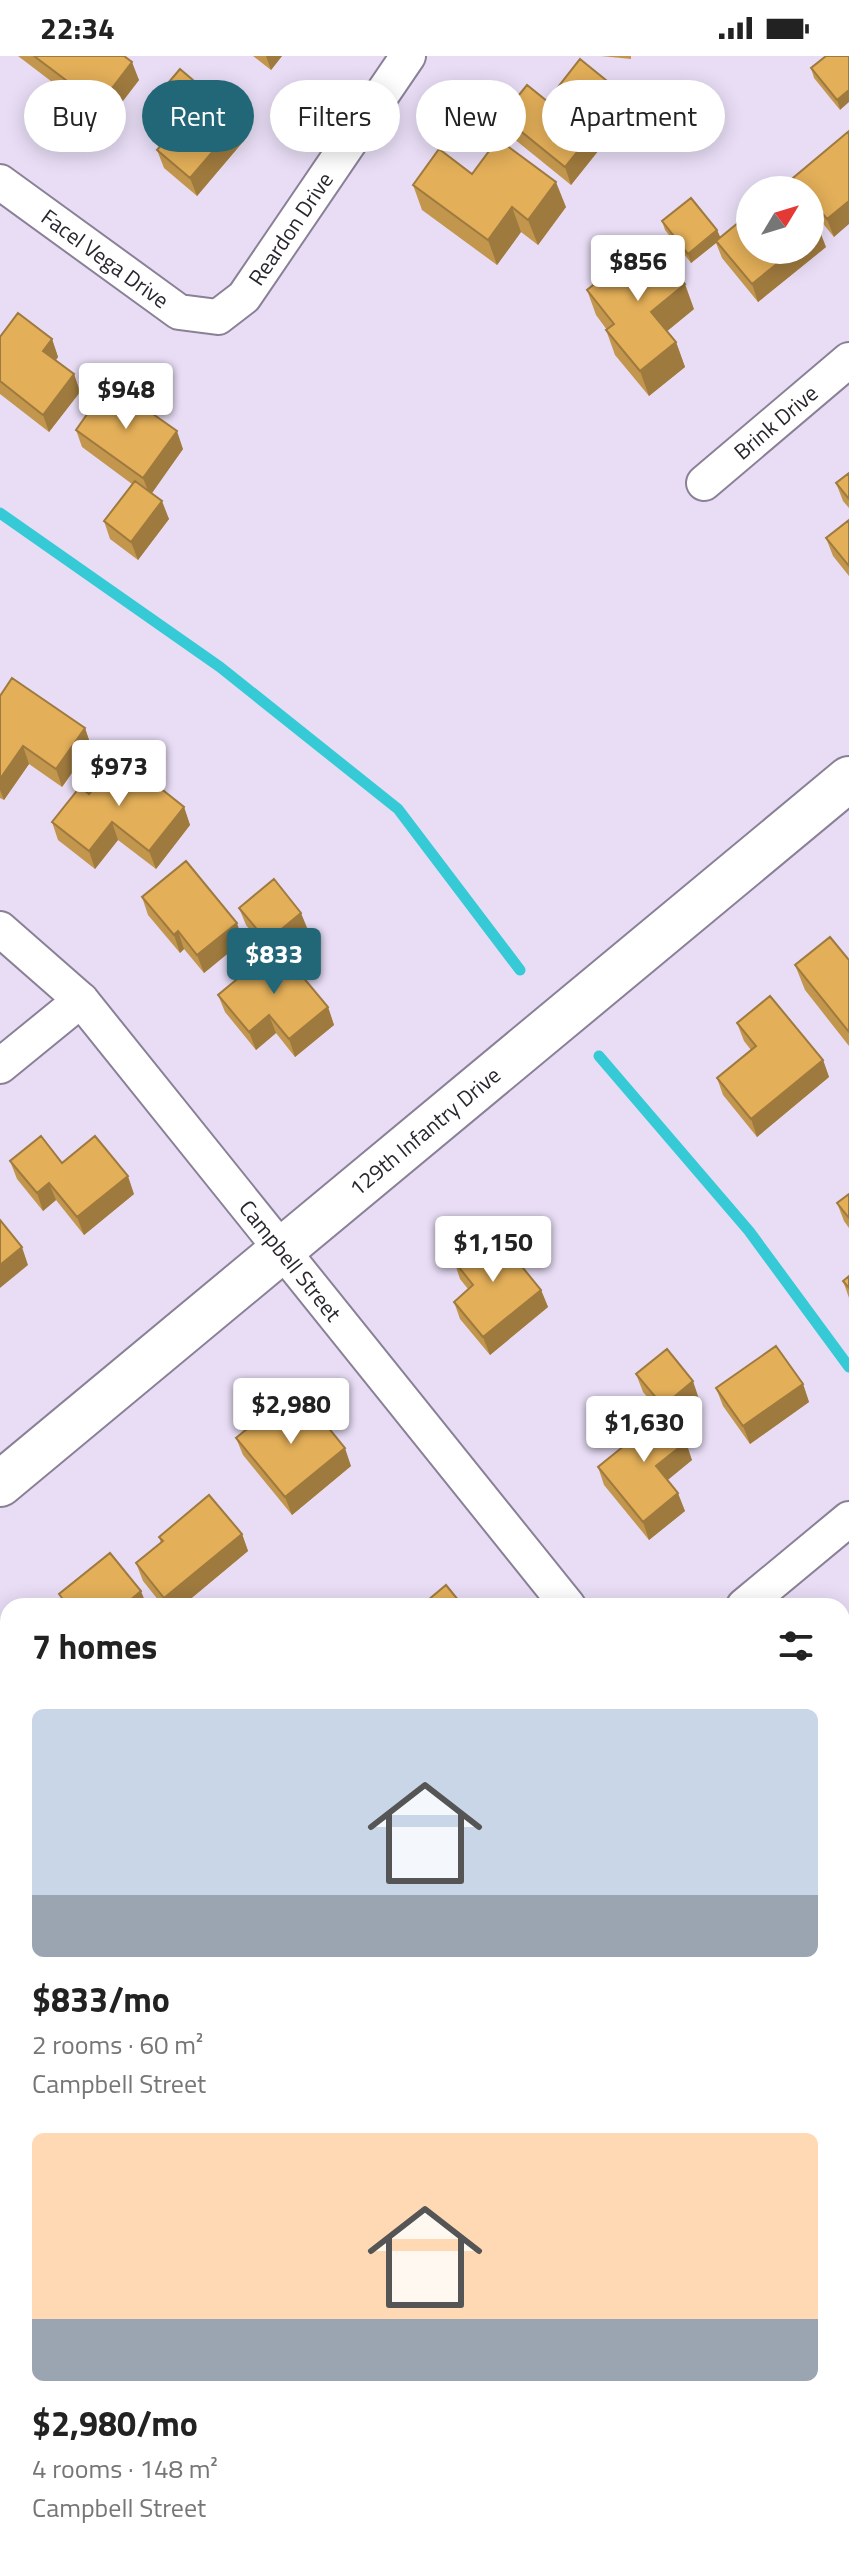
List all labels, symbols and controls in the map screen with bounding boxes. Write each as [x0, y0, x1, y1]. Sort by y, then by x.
text: 22:34 [40, 5, 115, 51]
chip: Buy [24, 80, 126, 152]
chip: Rent [142, 80, 254, 152]
chip: Filters [270, 80, 400, 152]
chip: New [416, 80, 526, 152]
chip: Apartment [542, 80, 725, 152]
street label: Reardon Drive [240, 165, 341, 292]
north arrow [736, 176, 824, 264]
map controls [736, 176, 824, 264]
street label: Facel Vega Drive [34, 200, 176, 317]
pin: $856 [591, 235, 685, 303]
text: $856 [609, 241, 667, 280]
pin: $948 [79, 363, 173, 431]
text: $948 [97, 369, 155, 408]
street label: Brink Drive [726, 376, 825, 468]
pin: $973 [72, 740, 166, 808]
text: $973 [90, 746, 148, 785]
pin: $833 [227, 928, 321, 996]
text: $833 [245, 934, 303, 973]
street label: 129th Infantry Drive [342, 1058, 508, 1204]
street label: Campbell Street [231, 1192, 350, 1329]
pin: $1,150 [428, 1216, 558, 1284]
text: $1,150 [453, 1222, 533, 1261]
pin: $2,980 [226, 1378, 356, 1446]
text: $2,980 [251, 1384, 331, 1423]
pin: $1,630 [579, 1396, 709, 1464]
text: $1,630 [604, 1402, 684, 1441]
text: 7 homes [32, 1620, 157, 1672]
icon: filters [774, 1624, 818, 1668]
icon: home [353, 1761, 497, 1905]
text: $833/mo [32, 1973, 170, 2025]
text: 2 rooms · 60 m² [32, 2025, 203, 2064]
text: Campbell Street [32, 2064, 206, 2103]
icon: home [353, 2185, 497, 2329]
text: $2,980/mo [32, 2397, 198, 2449]
text: 4 rooms · 148 m² [32, 2449, 218, 2488]
text: Campbell Street [32, 2488, 206, 2527]

